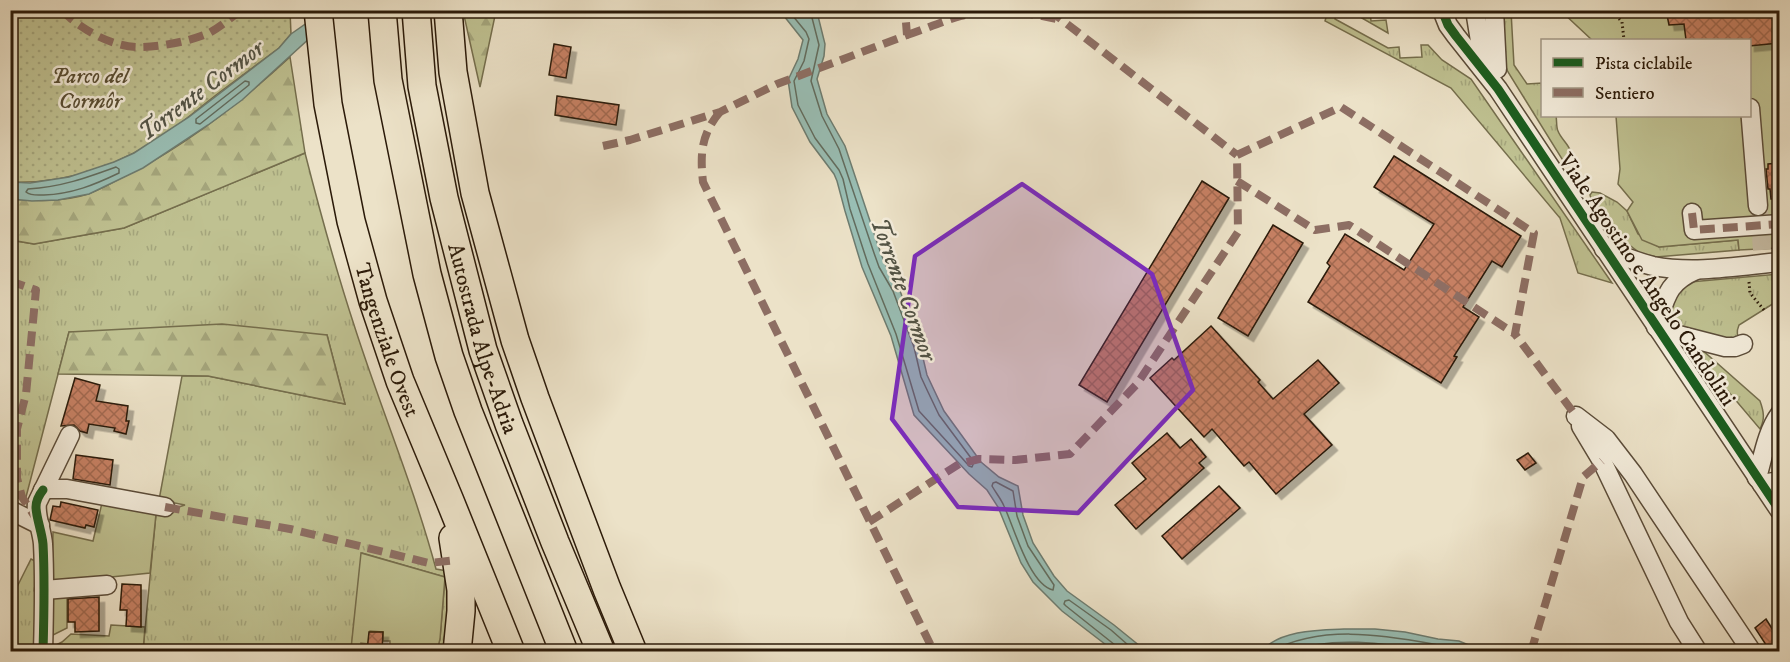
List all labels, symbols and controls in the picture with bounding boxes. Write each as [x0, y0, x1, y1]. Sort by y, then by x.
water label: Torrente Cormor [133, 32, 272, 148]
legend [1541, 39, 1751, 117]
text: Pista ciclabile [1595, 53, 1692, 75]
park label: Parco del Cormôr [51, 63, 131, 115]
text: Sentiero [1595, 83, 1655, 105]
street label: Viale Agostino e Angelo Candolini [1551, 148, 1742, 411]
water label: Torrente Cormor [863, 214, 944, 367]
street label: Autostrada Alpe-Adria [441, 240, 524, 438]
street label: Tangenziale Ovest [348, 260, 425, 421]

